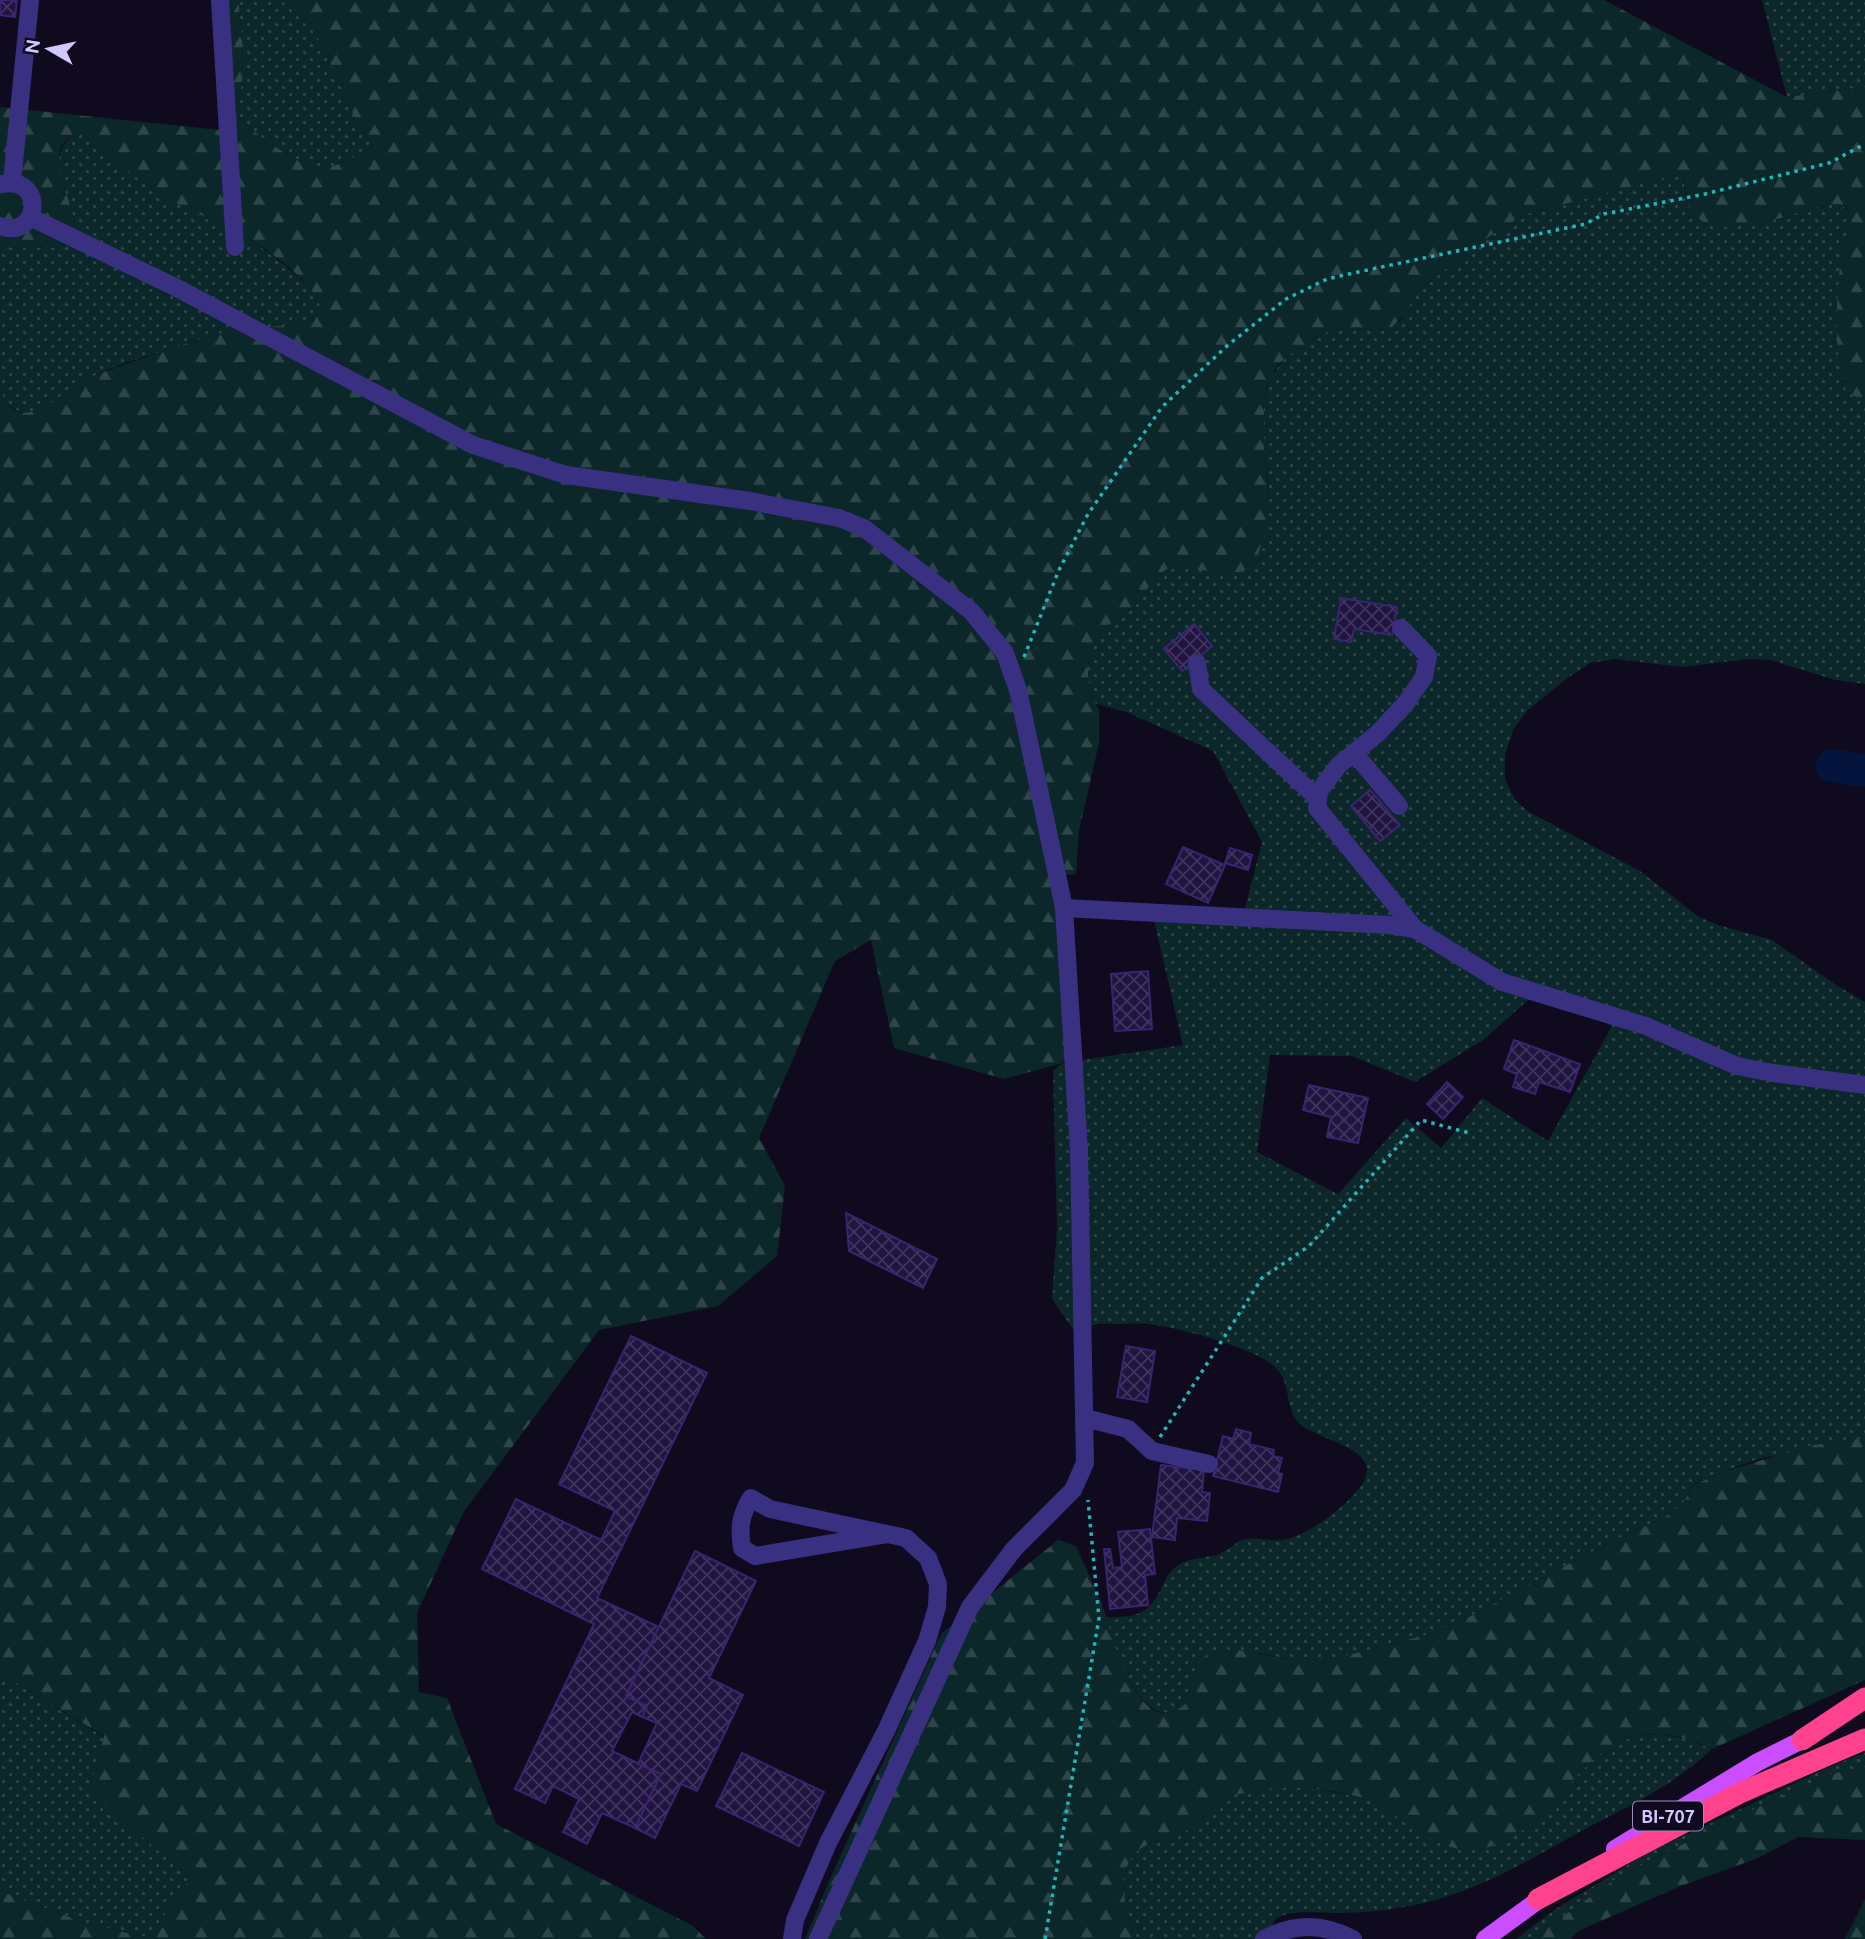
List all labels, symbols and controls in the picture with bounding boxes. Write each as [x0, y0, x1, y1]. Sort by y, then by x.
north arrow [14, 14, 84, 84]
text: N [20, 38, 44, 55]
road number: BI-707 [1633, 1802, 1703, 1830]

